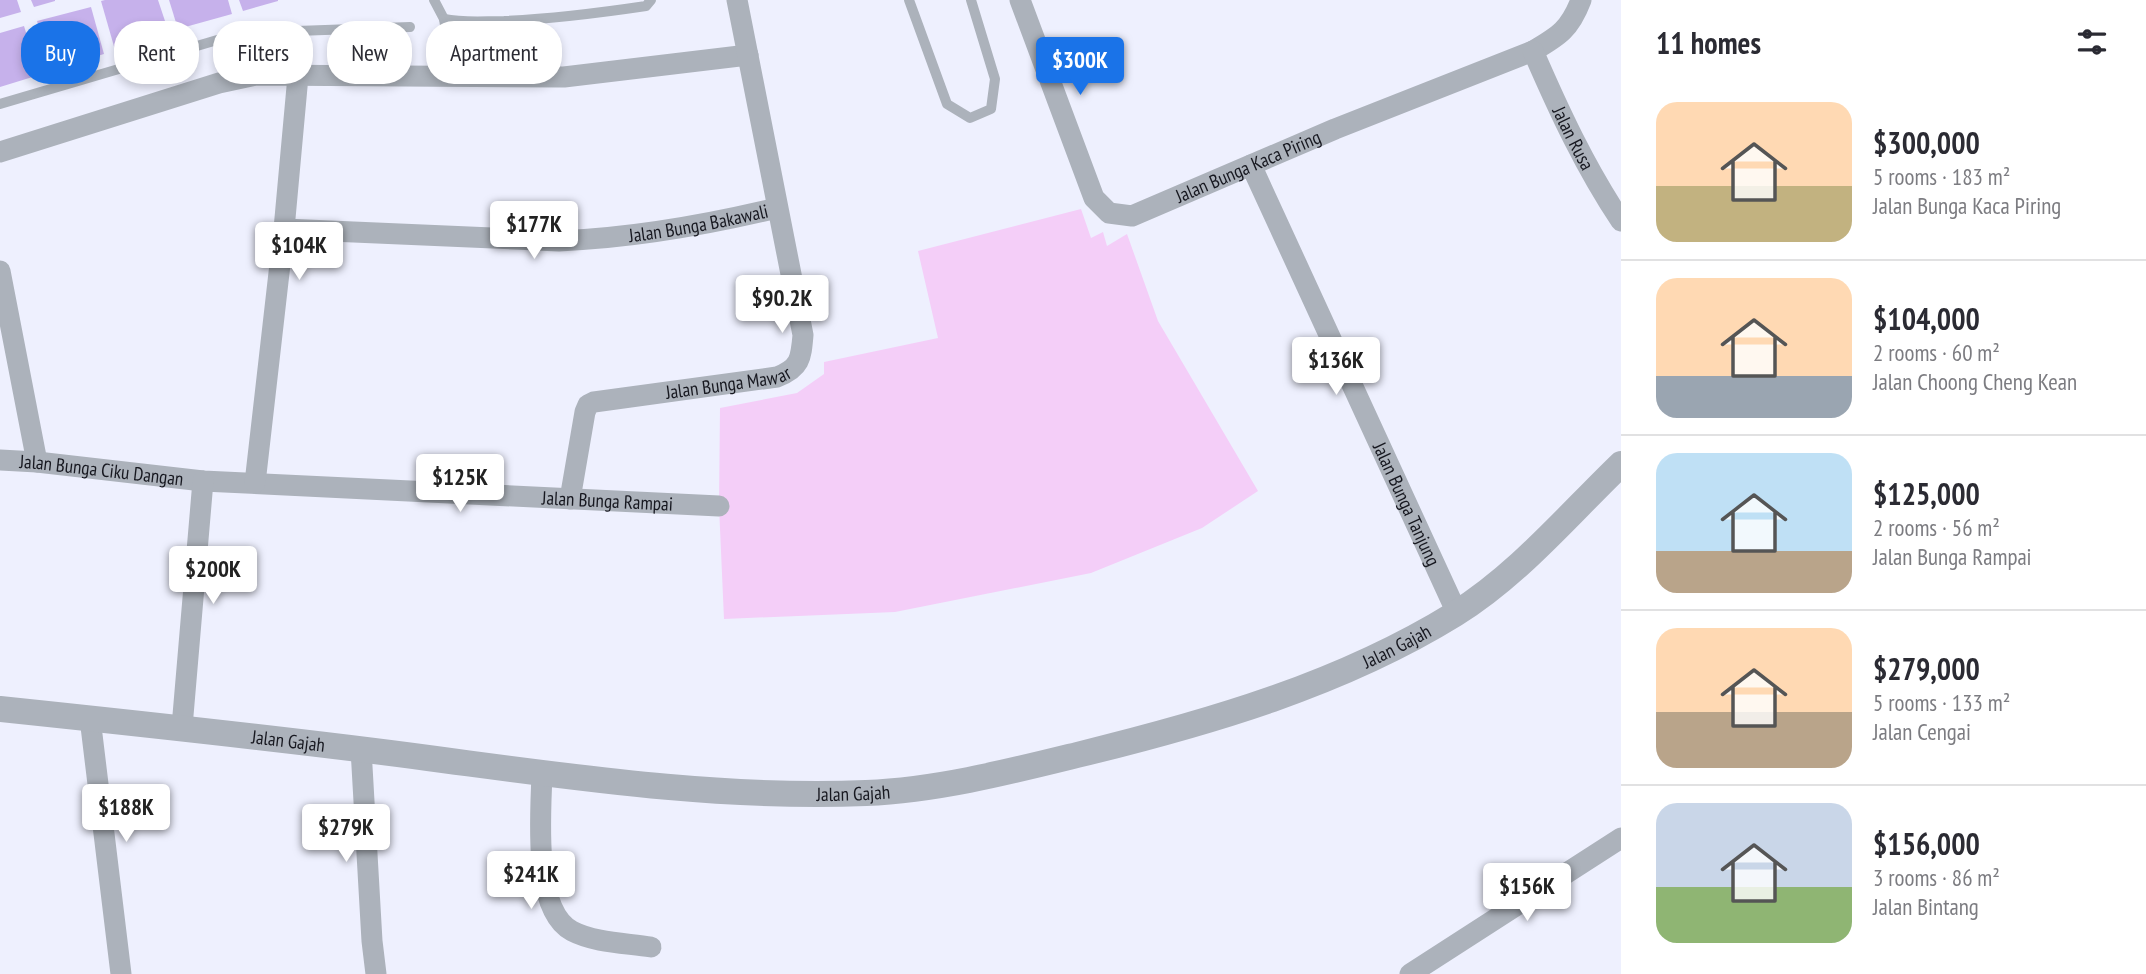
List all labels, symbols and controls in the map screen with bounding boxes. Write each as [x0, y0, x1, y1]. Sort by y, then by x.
chip: Buy [21, 21, 100, 84]
chip: Rent [114, 21, 199, 84]
chip: Filters [213, 21, 313, 84]
chip: New [327, 21, 412, 84]
chip: Apartment [426, 21, 562, 84]
text: 11 homes [1656, 23, 1761, 62]
icon: filters [2073, 23, 2111, 61]
pin: $300K [1031, 38, 1129, 97]
text: $300K [1052, 45, 1108, 74]
street label: Jalan Rusa [1547, 102, 1600, 174]
text: $300,000 [1873, 123, 1980, 162]
street label: Jalan Bunga Kaca Piring [1171, 125, 1324, 208]
icon: home [1712, 130, 1796, 214]
text: 5 rooms · 183 m² [1873, 162, 2010, 191]
text: Jalan Bunga Kaca Piring [1873, 191, 2061, 220]
street label: Jalan Bunga Bakawali [627, 199, 770, 247]
pin: $177K [485, 202, 583, 261]
text: $177K [506, 209, 562, 238]
pin: $104K [250, 222, 348, 282]
text: $104K [271, 230, 327, 259]
pin: $90.2K [725, 276, 839, 335]
text: $90.2K [752, 283, 812, 312]
text: $104,000 [1873, 299, 1980, 338]
icon: home [1712, 306, 1796, 390]
pin: $136K [1287, 338, 1385, 397]
text: 2 rooms · 60 m² [1873, 338, 2000, 367]
text: $136K [1308, 345, 1364, 374]
street label: Jalan Bunga Mawar [663, 360, 796, 404]
text: Jalan Choong Cheng Kean [1873, 367, 2077, 396]
street label: Jalan Bunga Tanjung [1368, 437, 1446, 569]
street label: Jalan Bunga Ciku Dangan [18, 449, 185, 491]
pin: $125K [411, 454, 509, 514]
text: $125K [432, 462, 488, 491]
text: $125,000 [1873, 474, 1980, 513]
icon: home [1712, 481, 1796, 565]
street label: Jalan Bunga Rampai [540, 485, 673, 516]
text: 2 rooms · 56 m² [1873, 513, 2000, 542]
text: Jalan Bunga Rampai [1873, 542, 2032, 571]
pin: $200K [164, 546, 262, 606]
text: $200K [185, 554, 241, 583]
street label: Jalan Gajah [1358, 619, 1435, 674]
text: $279,000 [1873, 649, 1980, 688]
icon: home [1712, 656, 1796, 740]
text: 5 rooms · 133 m² [1873, 688, 2010, 717]
text: Jalan Cengai [1873, 717, 1971, 746]
street label: Jalan Gajah [249, 724, 326, 757]
street label: Jalan Gajah [815, 779, 891, 806]
pin: $188K [77, 784, 175, 844]
text: $188K [98, 792, 154, 821]
pin: $279K [297, 804, 395, 864]
text: $279K [318, 812, 374, 841]
text: $156,000 [1873, 824, 1980, 863]
icon: home [1712, 831, 1796, 915]
pin: $241K [482, 852, 580, 911]
text: $241K [503, 859, 559, 888]
text: 3 rooms · 86 m² [1873, 863, 2000, 892]
pin: $156K [1478, 864, 1576, 923]
text: $156K [1499, 871, 1555, 900]
text: Jalan Bintang [1873, 892, 1979, 921]

